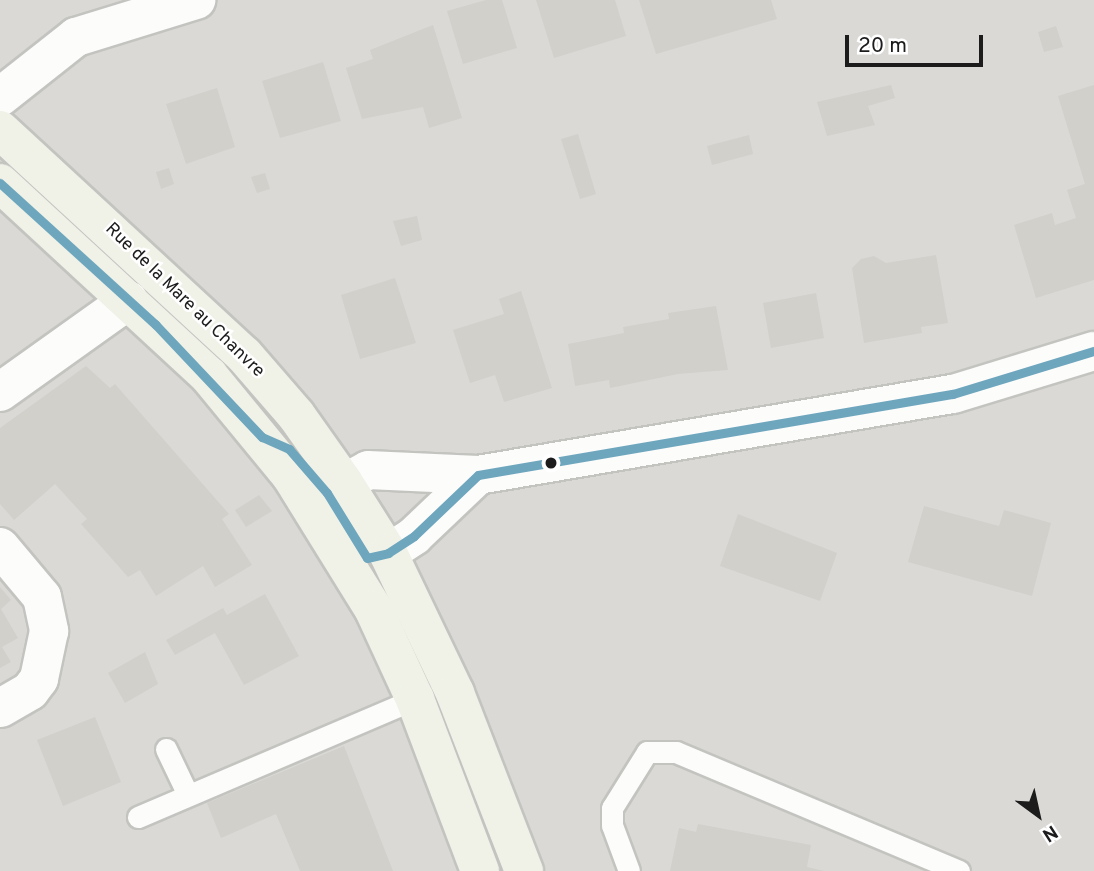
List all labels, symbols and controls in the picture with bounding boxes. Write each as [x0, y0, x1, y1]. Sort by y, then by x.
scale bar [849, 21, 987, 65]
text: 20 m [858, 33, 907, 60]
street label: Rue de la Mare au Chanvre [100, 219, 268, 383]
unlabelled marker [544, 456, 558, 470]
north arrow [1003, 780, 1073, 850]
text: N [1037, 819, 1062, 846]

